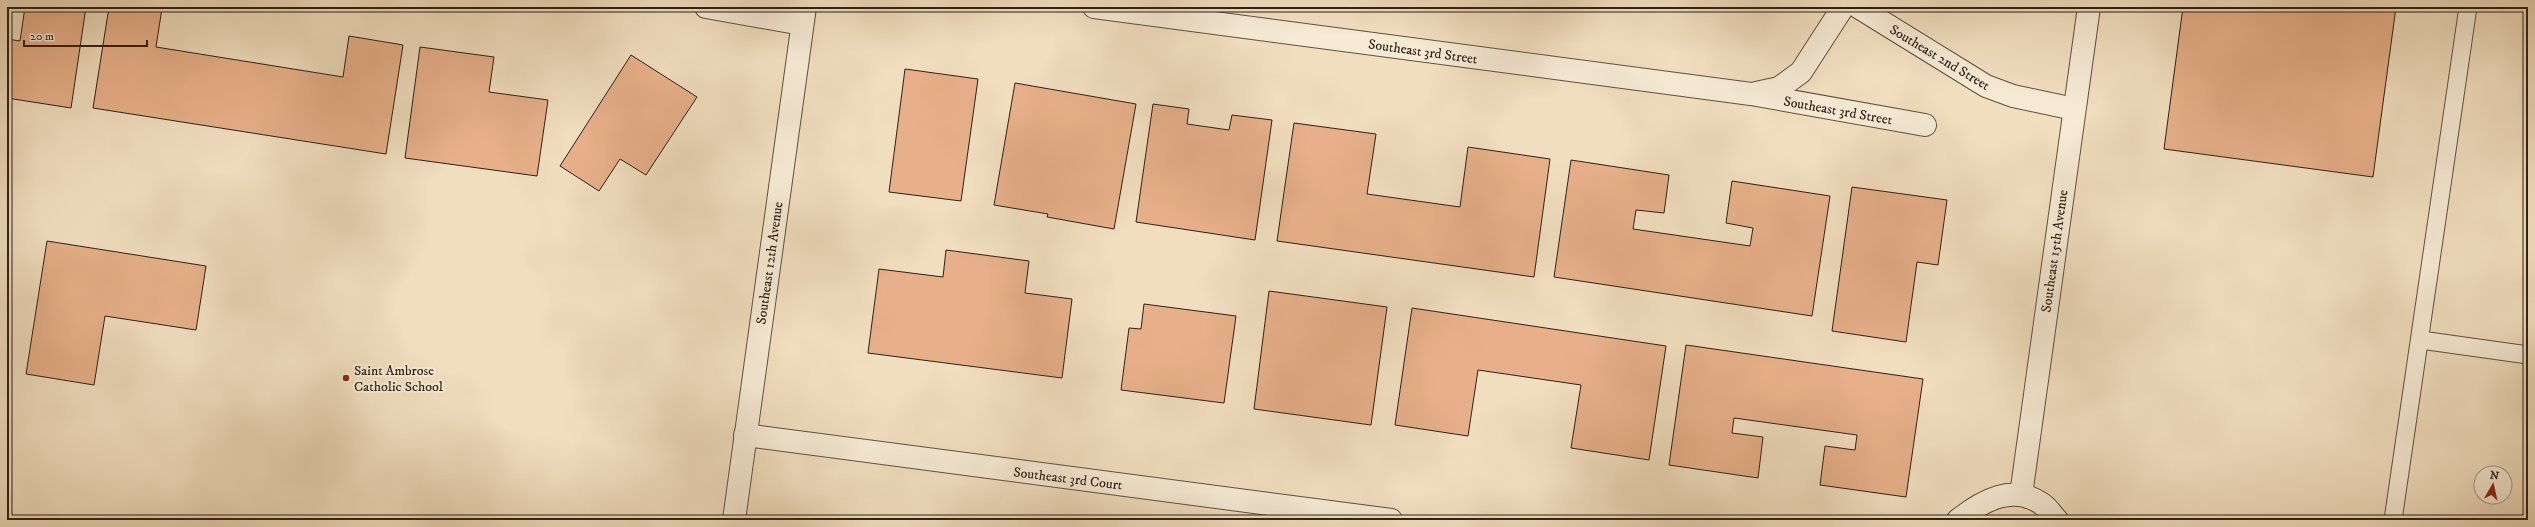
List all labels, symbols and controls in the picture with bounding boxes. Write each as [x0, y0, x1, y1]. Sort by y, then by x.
street label: Southeast 2nd Street [1886, 21, 1993, 95]
scale bar [24, 22, 147, 48]
text: 20 m [30, 29, 54, 44]
street label: Southeast 3rd Street [1367, 35, 1479, 69]
street label: Southeast 3rd Street [1782, 93, 1894, 129]
street label: Southeast 15th Avenue [2037, 188, 2073, 314]
street label: Southeast 12th Avenue [752, 200, 788, 326]
place label: Saint Ambrose Catholic School [354, 362, 444, 396]
marker: Saint Ambrose Catholic School [341, 373, 351, 383]
street label: Southeast 3rd Court [1012, 463, 1124, 495]
north arrow [2473, 465, 2513, 505]
text: N [2489, 468, 2500, 484]

